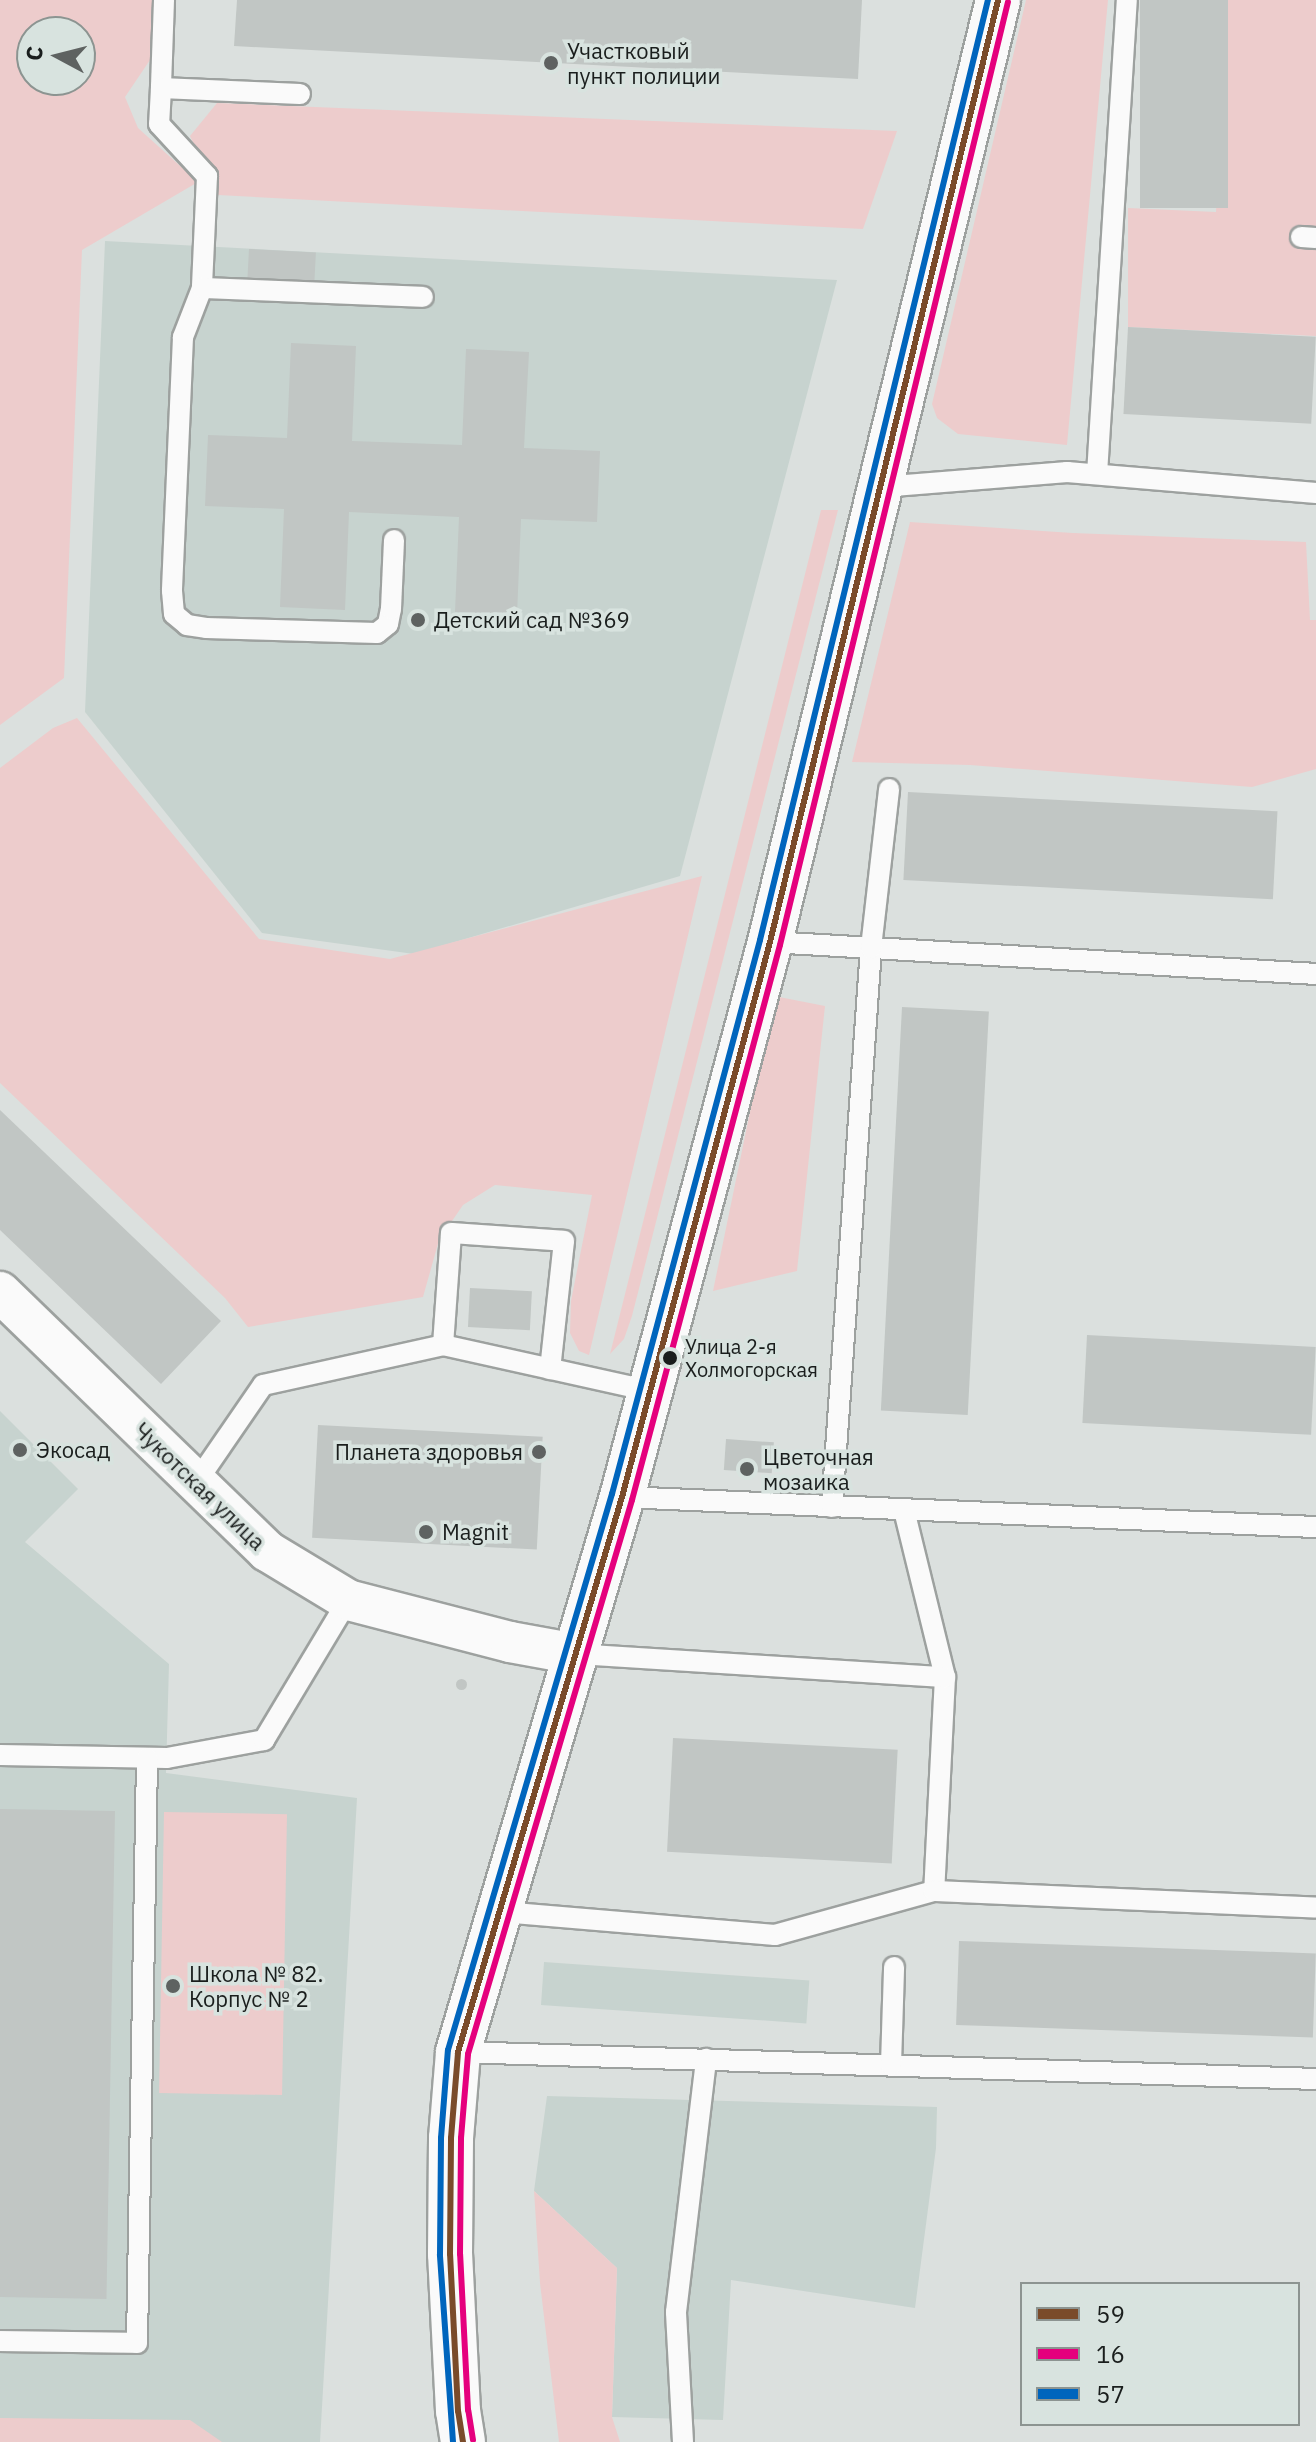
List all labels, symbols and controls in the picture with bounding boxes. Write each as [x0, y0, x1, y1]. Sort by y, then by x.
north arrow [16, 16, 96, 96]
place label: Участковый пункт полиции [567, 37, 720, 88]
text: С [18, 44, 49, 62]
marker: Участковый пункт полиции [542, 54, 560, 72]
place label: Детский сад №369 [434, 607, 630, 633]
marker: Детский сад №369 [409, 611, 427, 629]
place label: Улица 2-я Холмогорская [685, 1334, 818, 1381]
marker: Улица 2-я Холмогорская [662, 1350, 678, 1366]
street label: Чукотская улица [129, 1417, 271, 1555]
place label: Экосад [36, 1437, 110, 1463]
place label: Планета здоровья [335, 1439, 523, 1465]
marker: Экосад [11, 1441, 29, 1459]
marker: Планета здоровья [530, 1443, 548, 1461]
place label: Цветочная мозаика [763, 1443, 874, 1494]
marker: Цветочная мозаика [738, 1460, 756, 1478]
place label: Magnit [442, 1519, 509, 1545]
marker: Magnit [417, 1523, 435, 1541]
place label: Школа № 82. Корпус № 2 [189, 1960, 324, 2012]
marker: Школа № 82. Корпус № 2 [164, 1977, 182, 1995]
legend [1020, 2282, 1300, 2426]
text: 59 [1096, 2298, 1125, 2330]
text: 16 [1096, 2338, 1125, 2370]
text: 57 [1096, 2378, 1125, 2410]

